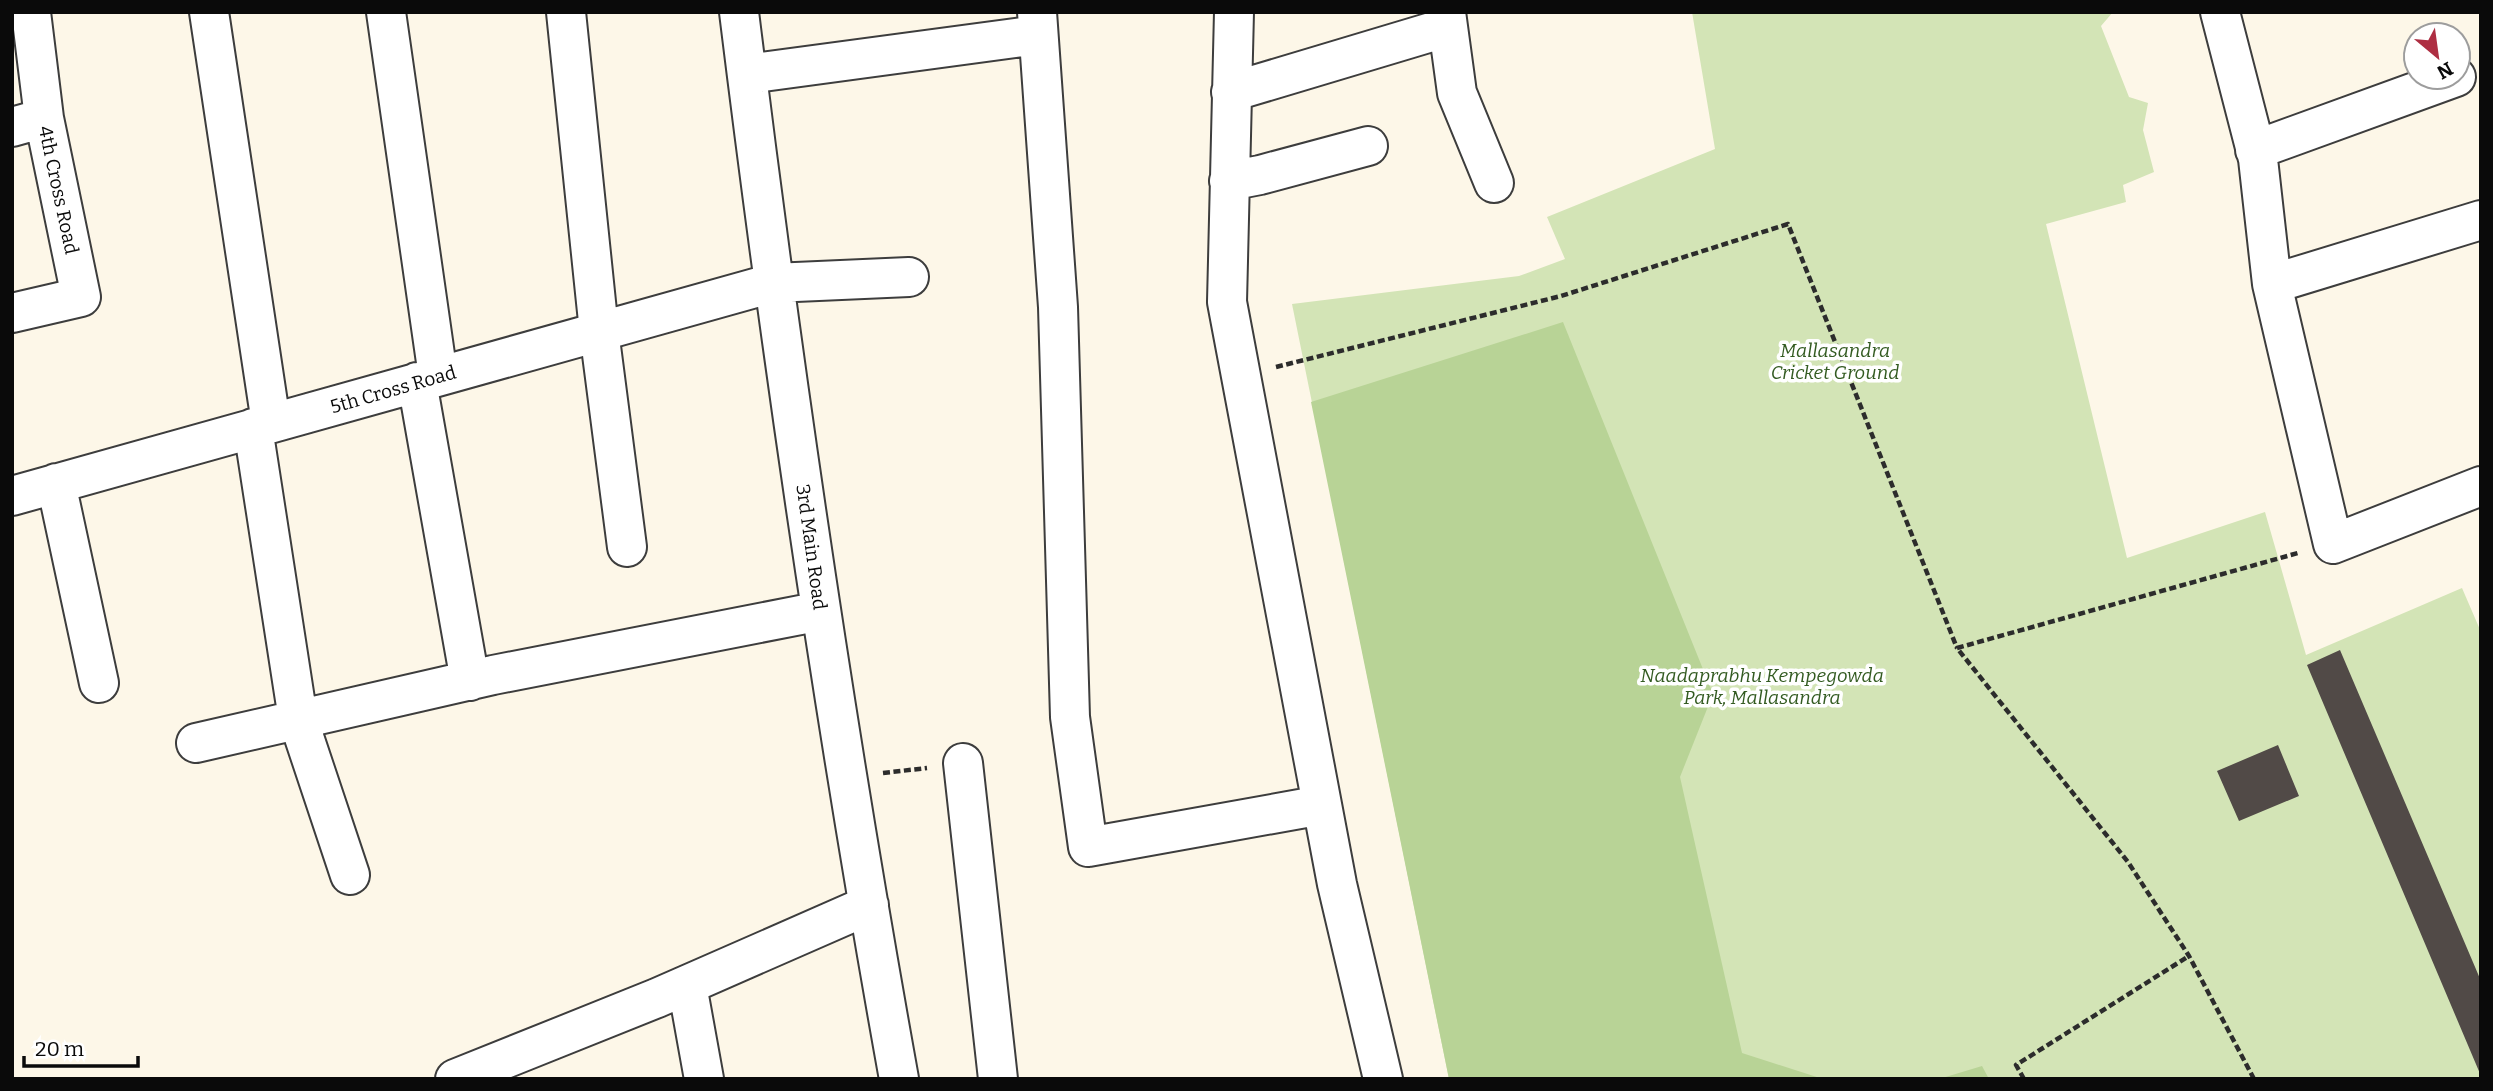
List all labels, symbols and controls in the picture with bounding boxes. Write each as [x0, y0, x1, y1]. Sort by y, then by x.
north arrow [2402, 21, 2472, 91]
text: N [2433, 57, 2457, 84]
street label: 4th Cross Road [34, 124, 83, 256]
park label: Mallasandra Cricket Ground [1771, 339, 1899, 384]
street label: 5th Cross Road [328, 361, 459, 418]
street label: 3rd Main Road [791, 483, 832, 611]
park label: Naadaprabhu Kempegowda Park, Mallasandra [1640, 664, 1884, 709]
scale bar [24, 1024, 138, 1068]
text: 20 m [35, 1036, 84, 1062]

